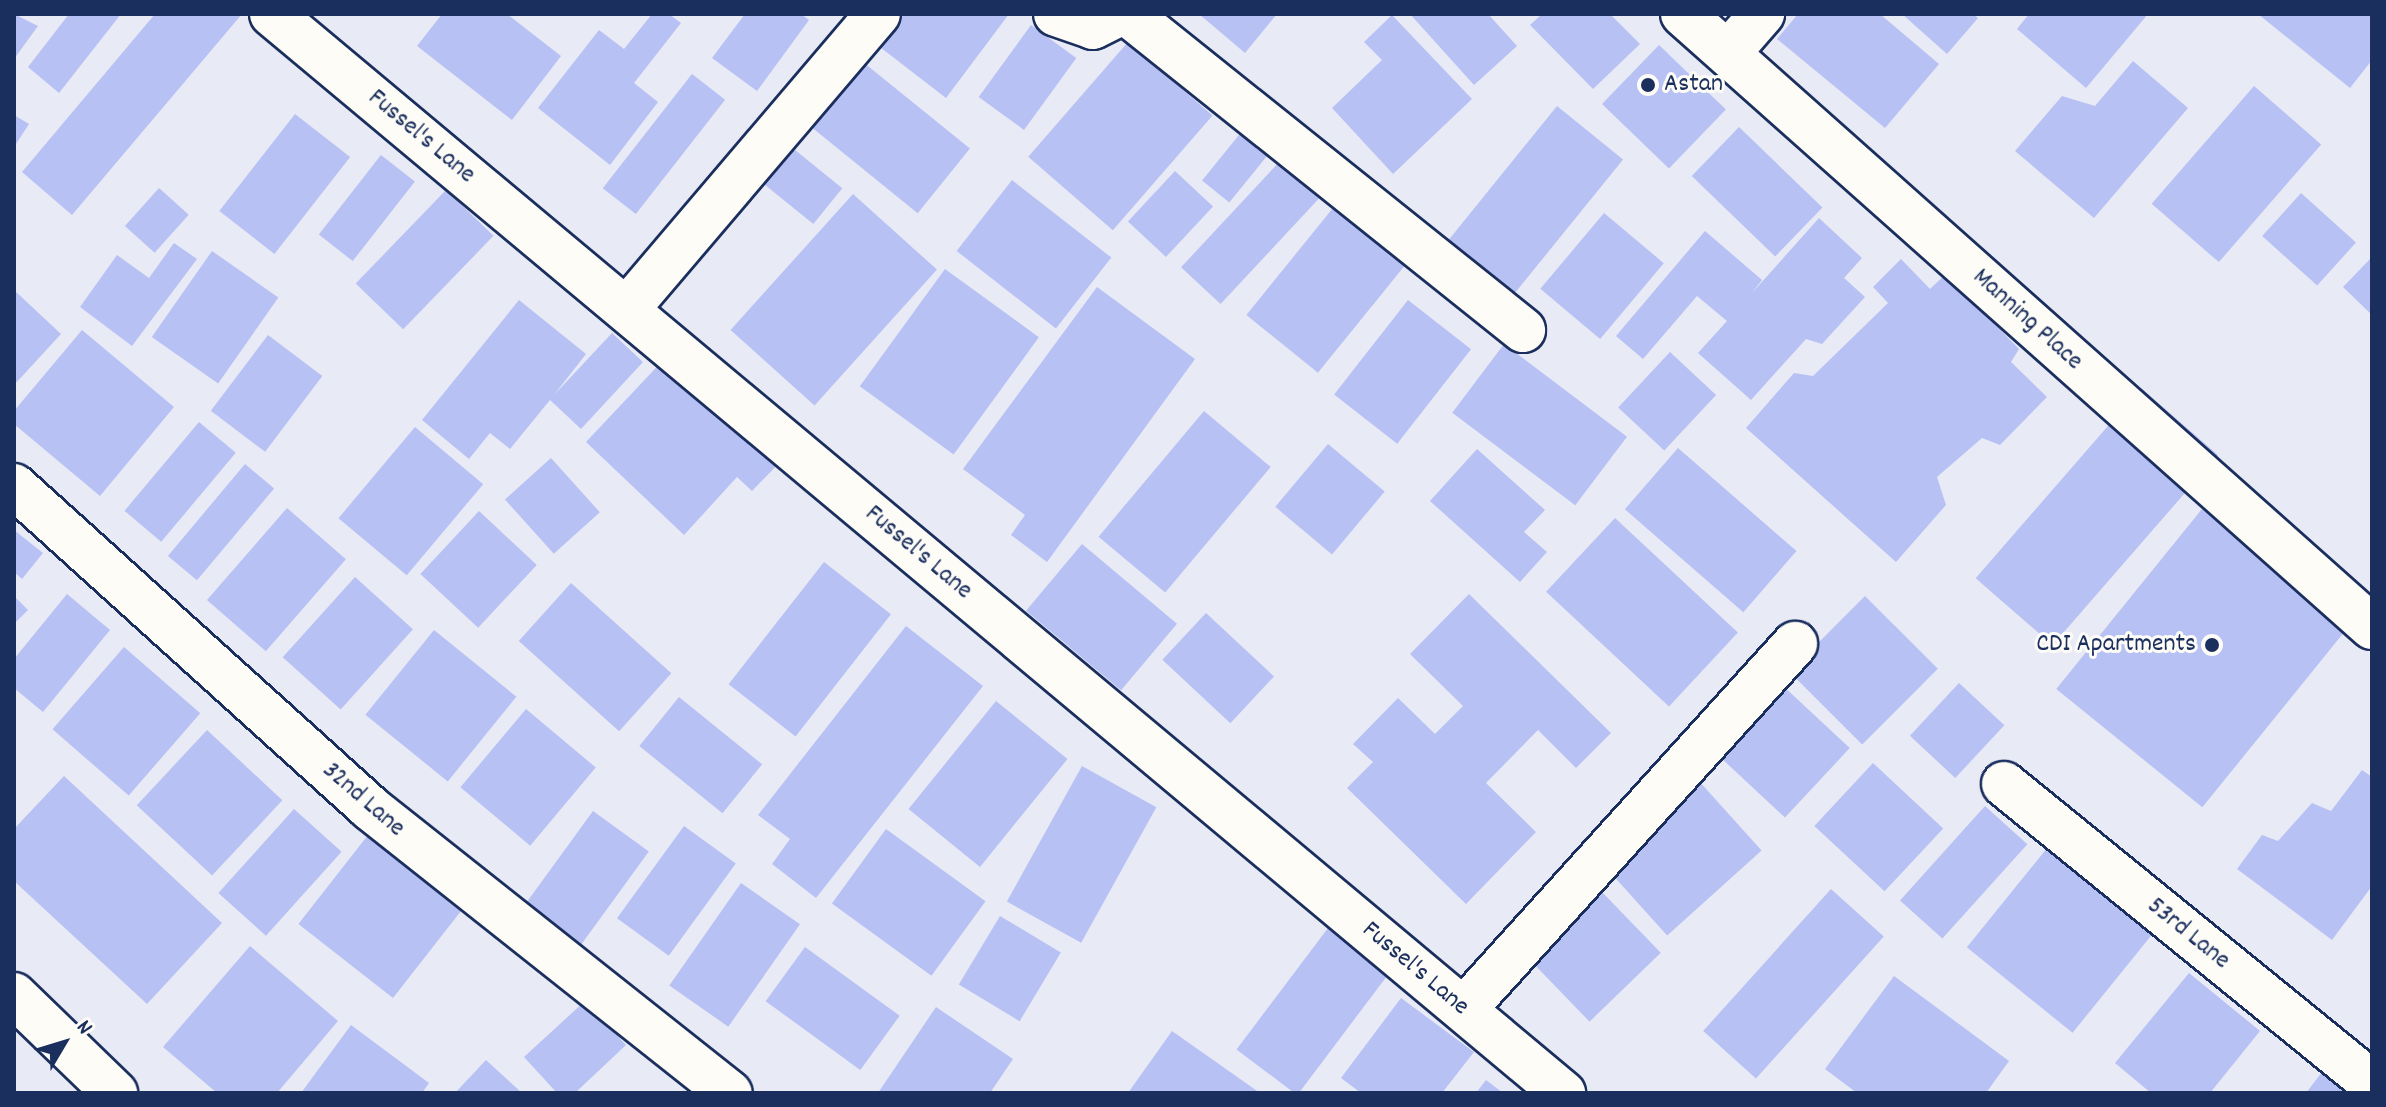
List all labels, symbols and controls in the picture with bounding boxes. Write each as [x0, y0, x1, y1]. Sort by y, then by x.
place label: Astan [1664, 69, 1723, 101]
marker: Astan [1639, 76, 1657, 94]
street label: Fussel's Lane [361, 83, 481, 191]
street label: Manning Place [1965, 262, 2089, 378]
street label: Fussel's Lane [858, 499, 978, 607]
place label: CDI Apartments [2036, 629, 2196, 661]
marker: CDI Apartments [2203, 636, 2221, 654]
street label: 32nd Lane [315, 756, 411, 844]
street label: 53rd Lane [2140, 891, 2236, 977]
street label: Fussel's Lane [1355, 915, 1475, 1023]
north arrow [24, 1003, 104, 1083]
text: N [68, 1014, 99, 1042]

